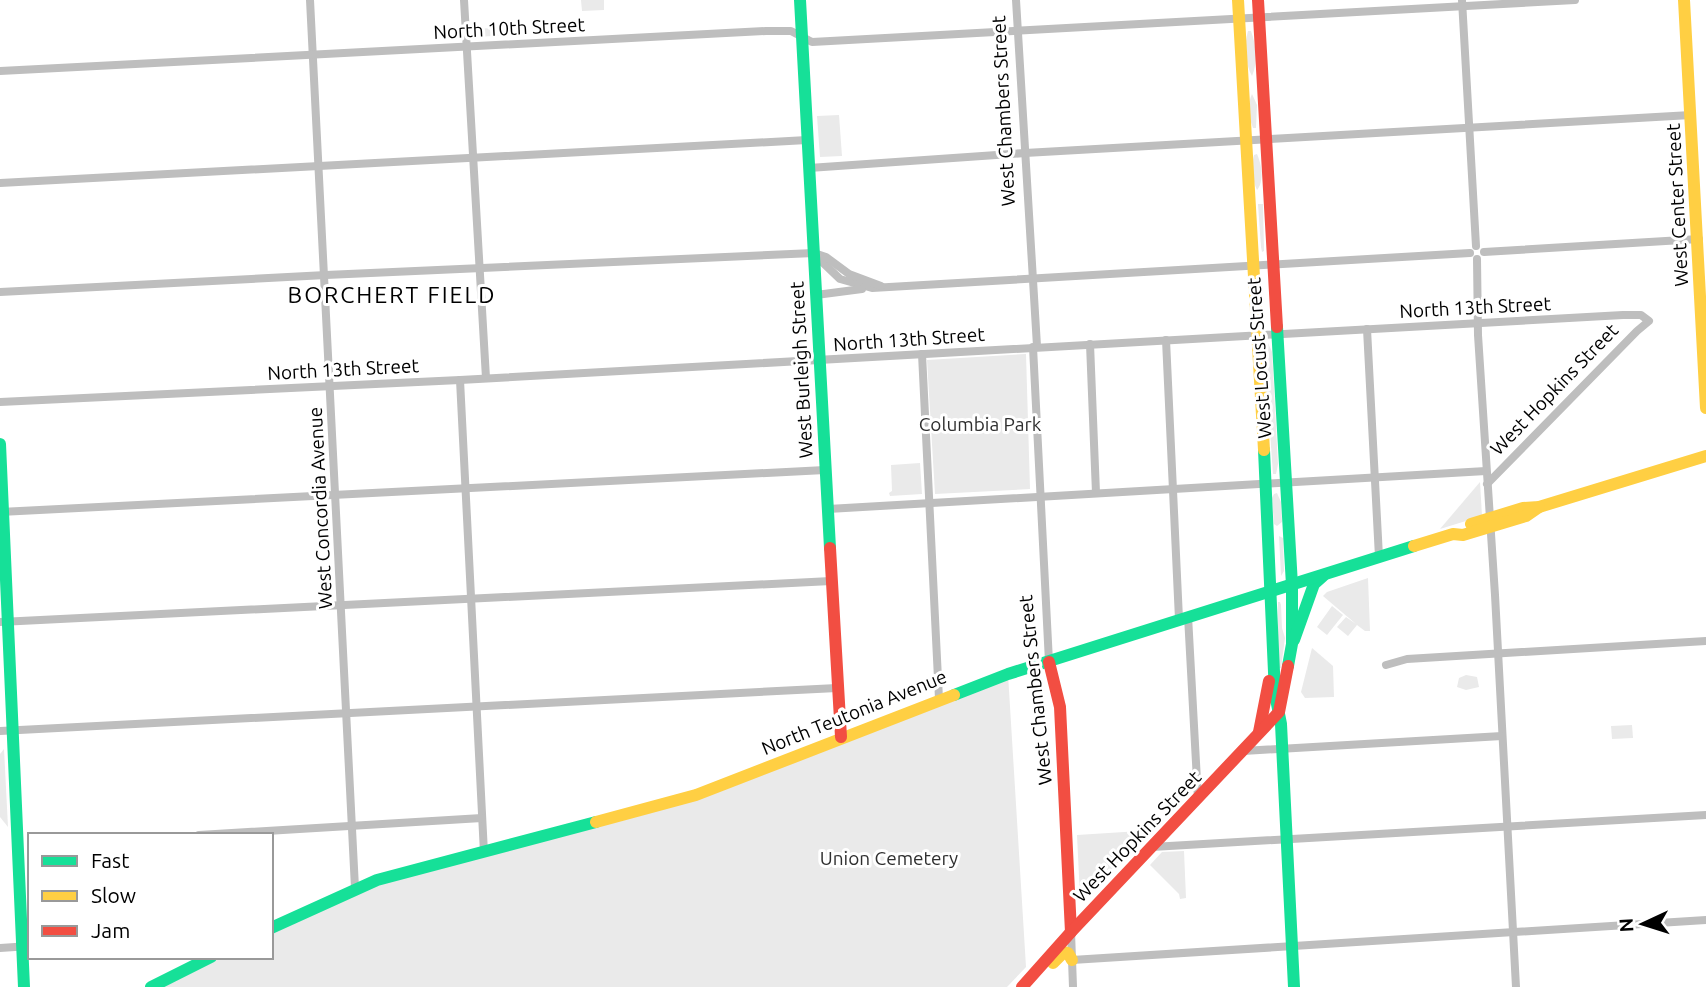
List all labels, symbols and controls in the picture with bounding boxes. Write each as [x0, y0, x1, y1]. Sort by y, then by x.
street label: North 10th Street [433, 13, 586, 43]
street label: West Chambers Street [987, 15, 1019, 207]
street label: West Center Street [1662, 122, 1692, 287]
street label: West Locust Street [1242, 276, 1276, 439]
street label: West Burleigh Street [785, 280, 817, 459]
district label: BORCHERT FIELD [288, 282, 496, 307]
street label: North 13th Street [1399, 292, 1552, 322]
street label: West Hopkins Street [1486, 318, 1623, 459]
street label: North 13th Street [833, 323, 986, 355]
street label: North 13th Street [267, 354, 420, 384]
street label: West Concordia Avenue [304, 406, 336, 610]
park label: Columbia Park [919, 413, 1042, 435]
street label: West Chambers Street [1014, 593, 1056, 786]
street label: North Teutonia Avenue [758, 665, 950, 759]
street label: West Hopkins Street [1069, 765, 1206, 906]
legend [28, 833, 273, 959]
park label: Union Cemetery [820, 847, 958, 869]
text: Fast [91, 848, 129, 872]
text: Slow [91, 883, 136, 907]
north arrow [1608, 889, 1678, 959]
text: N [1615, 917, 1638, 933]
text: Jam [91, 918, 130, 942]

